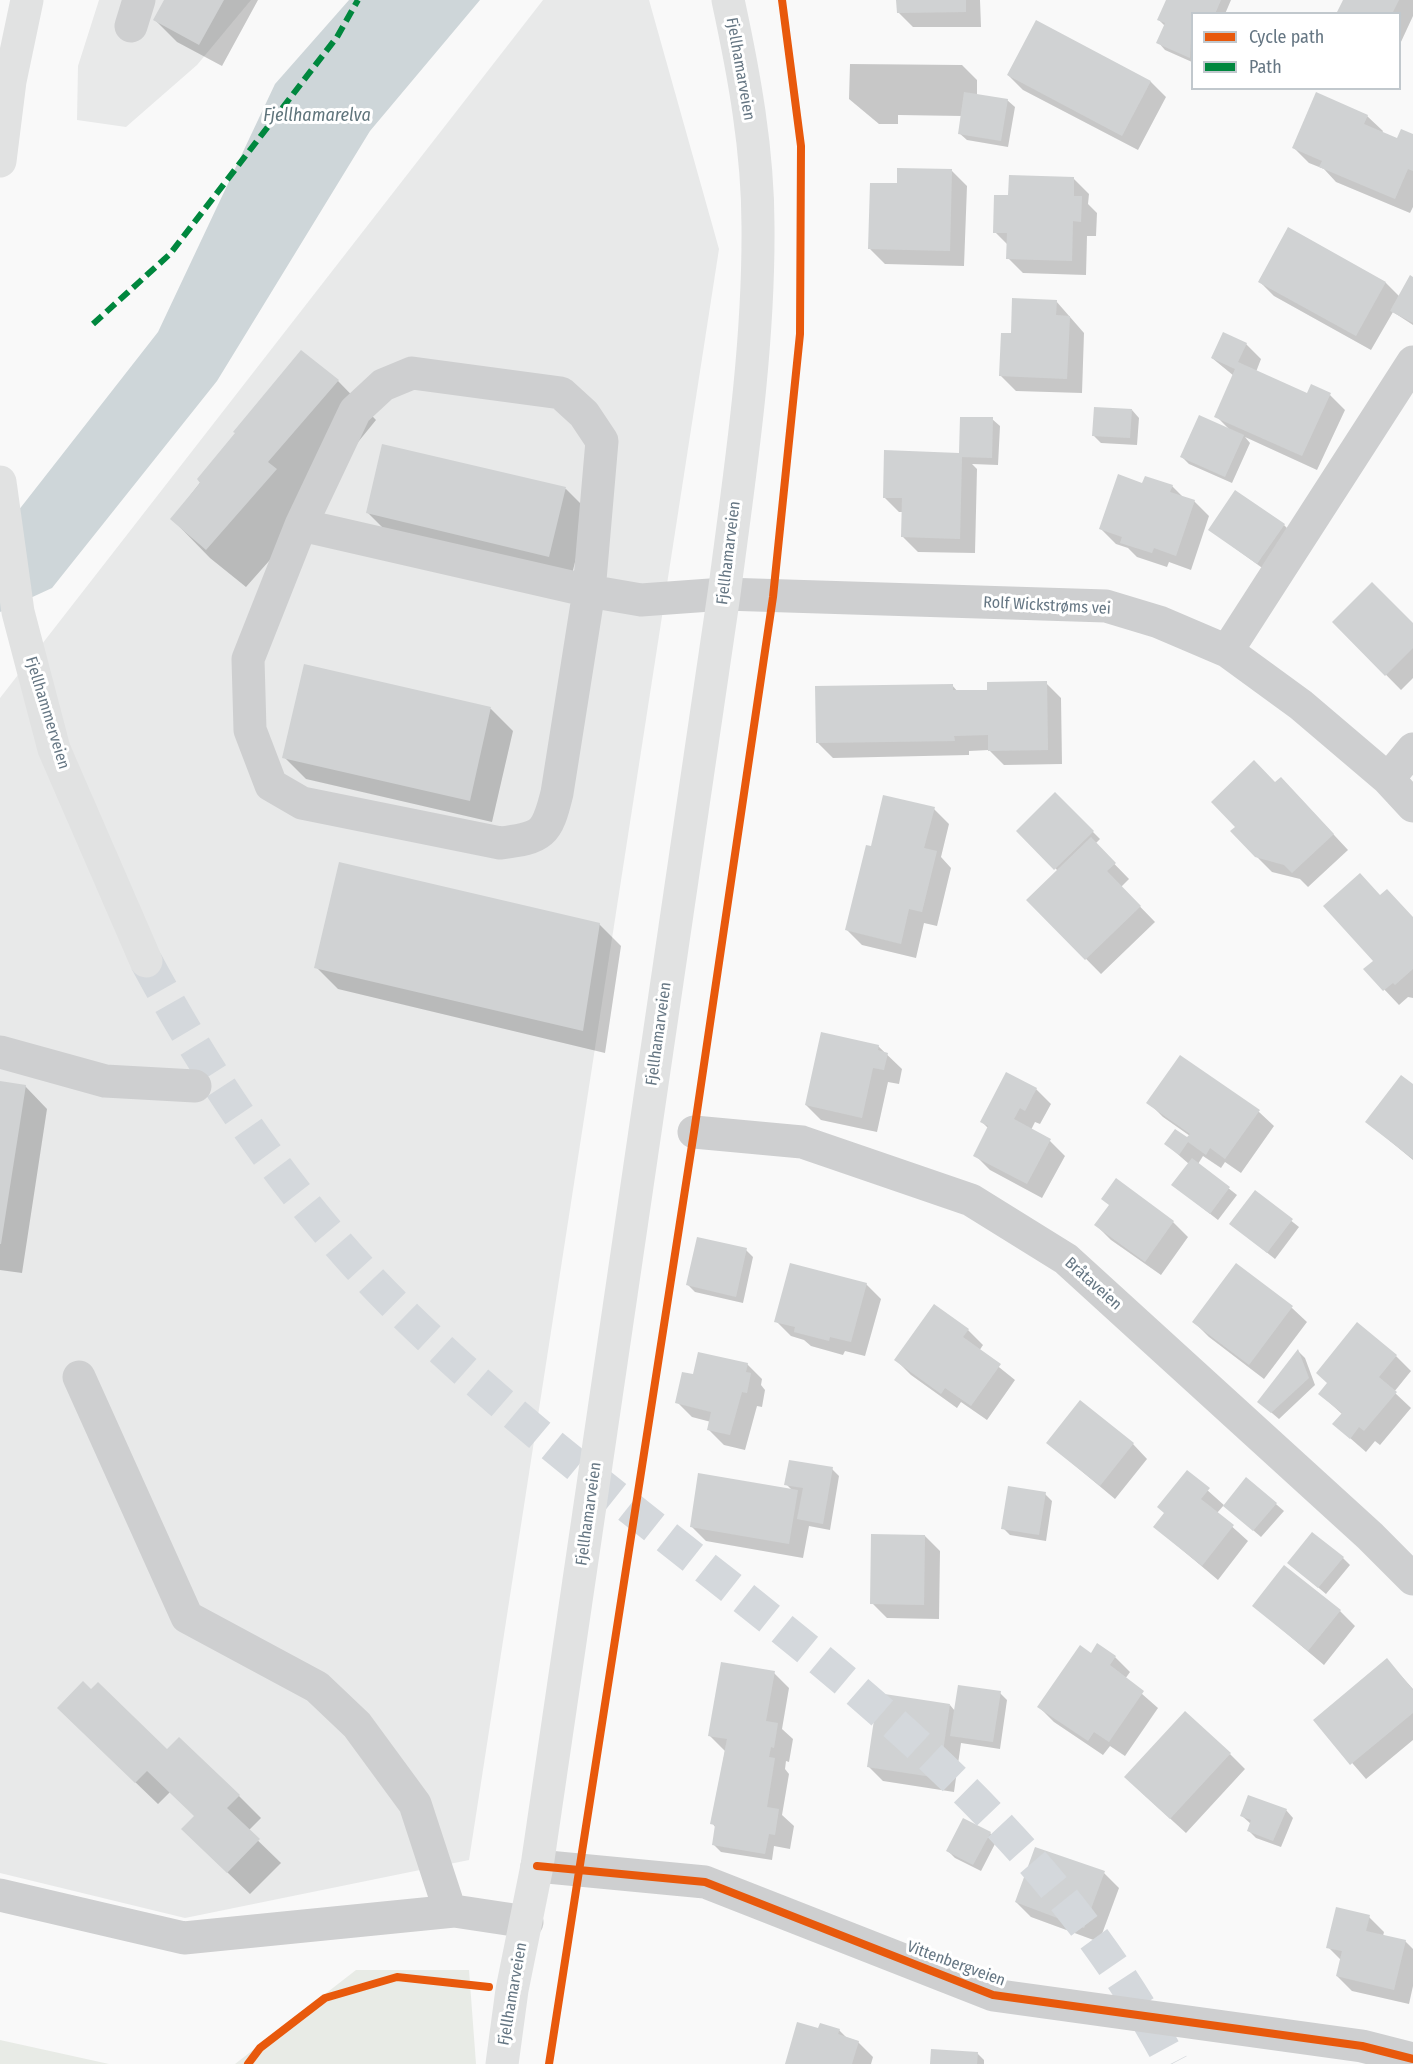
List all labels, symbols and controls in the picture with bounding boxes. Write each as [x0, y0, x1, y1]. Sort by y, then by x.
legend [1191, 12, 1401, 90]
street label: Fjellhamarveien [721, 16, 759, 122]
text: Cycle path [1249, 26, 1324, 48]
text: Path [1249, 56, 1282, 78]
water label: Fjellhamarelva [263, 105, 371, 127]
street label: Fjellhamarveien [713, 500, 745, 606]
street label: Rolf Wickstrøms vei [983, 593, 1111, 619]
street label: Fjellhammerveien [21, 654, 73, 772]
street label: Fjellhamarveien [642, 981, 676, 1087]
street label: Bråtaveien [1061, 1254, 1125, 1314]
street label: Fjellhamarveien [572, 1461, 606, 1567]
street label: Vittenbergveien [904, 1937, 1008, 1991]
street label: Fjellhamarveien [494, 1941, 532, 2047]

